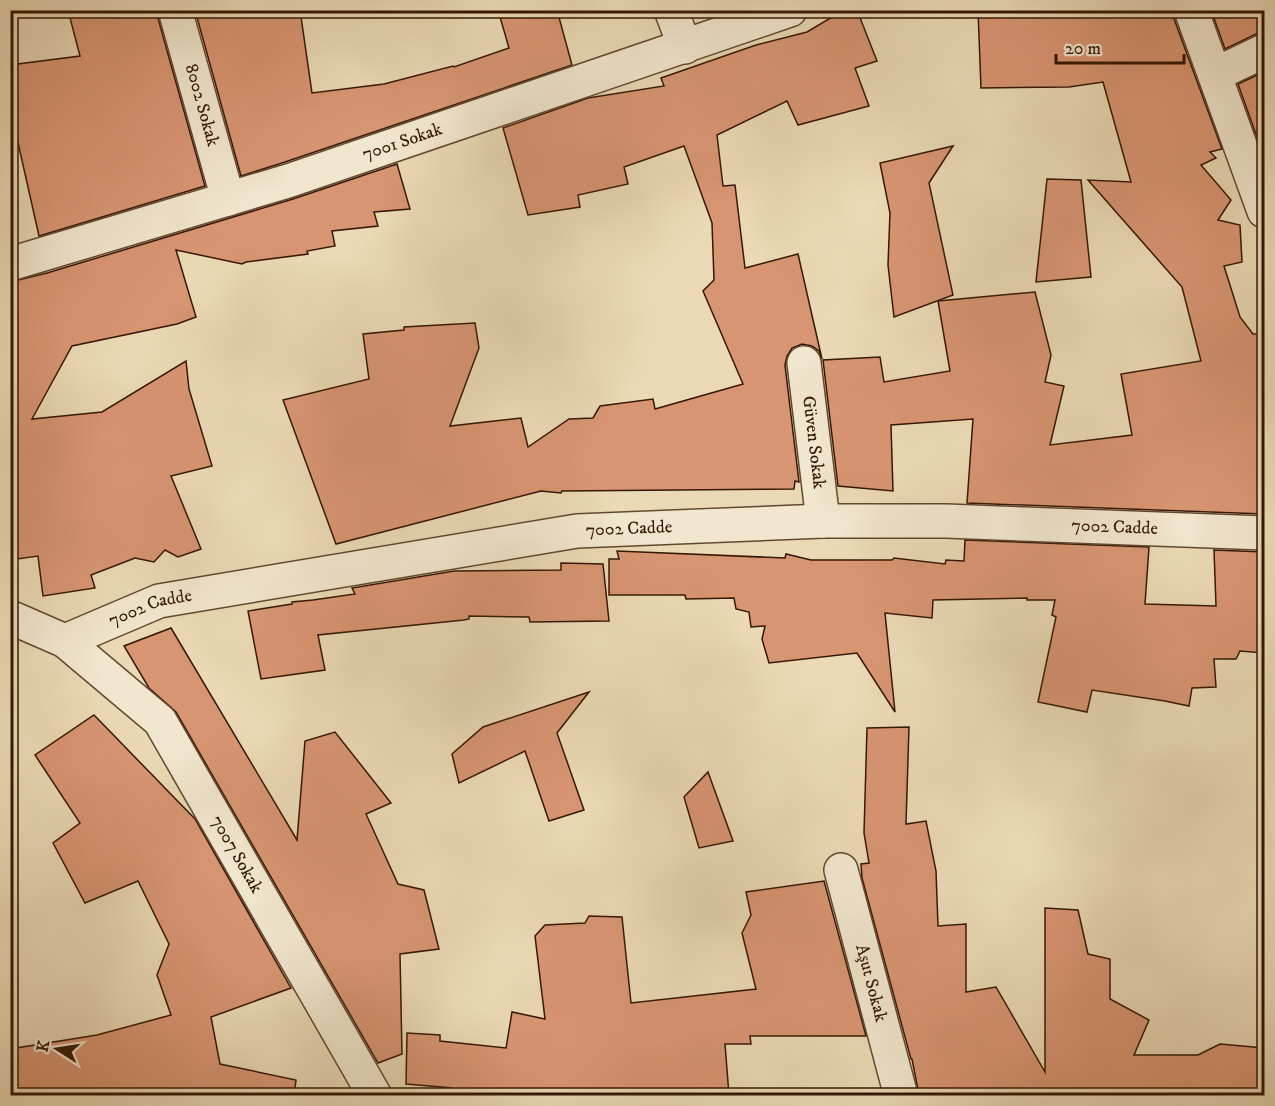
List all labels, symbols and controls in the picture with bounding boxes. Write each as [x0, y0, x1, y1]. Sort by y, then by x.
scale bar [1056, 27, 1184, 65]
text: 20 m [1065, 38, 1101, 60]
street label: 8002 Sokak [180, 62, 224, 149]
street label: 7001 Sokak [360, 118, 445, 166]
street label: Güven Sokak [797, 395, 830, 490]
street label: 7002 Cadde [1071, 515, 1158, 540]
street label: 7002 Cadde [585, 516, 673, 542]
street label: 7002 Cadde [105, 585, 194, 632]
street label: 7007 Sokak [206, 812, 267, 897]
street label: Aşut Sokak [850, 942, 892, 1024]
north arrow [27, 1019, 87, 1079]
text: K [32, 1038, 54, 1054]

